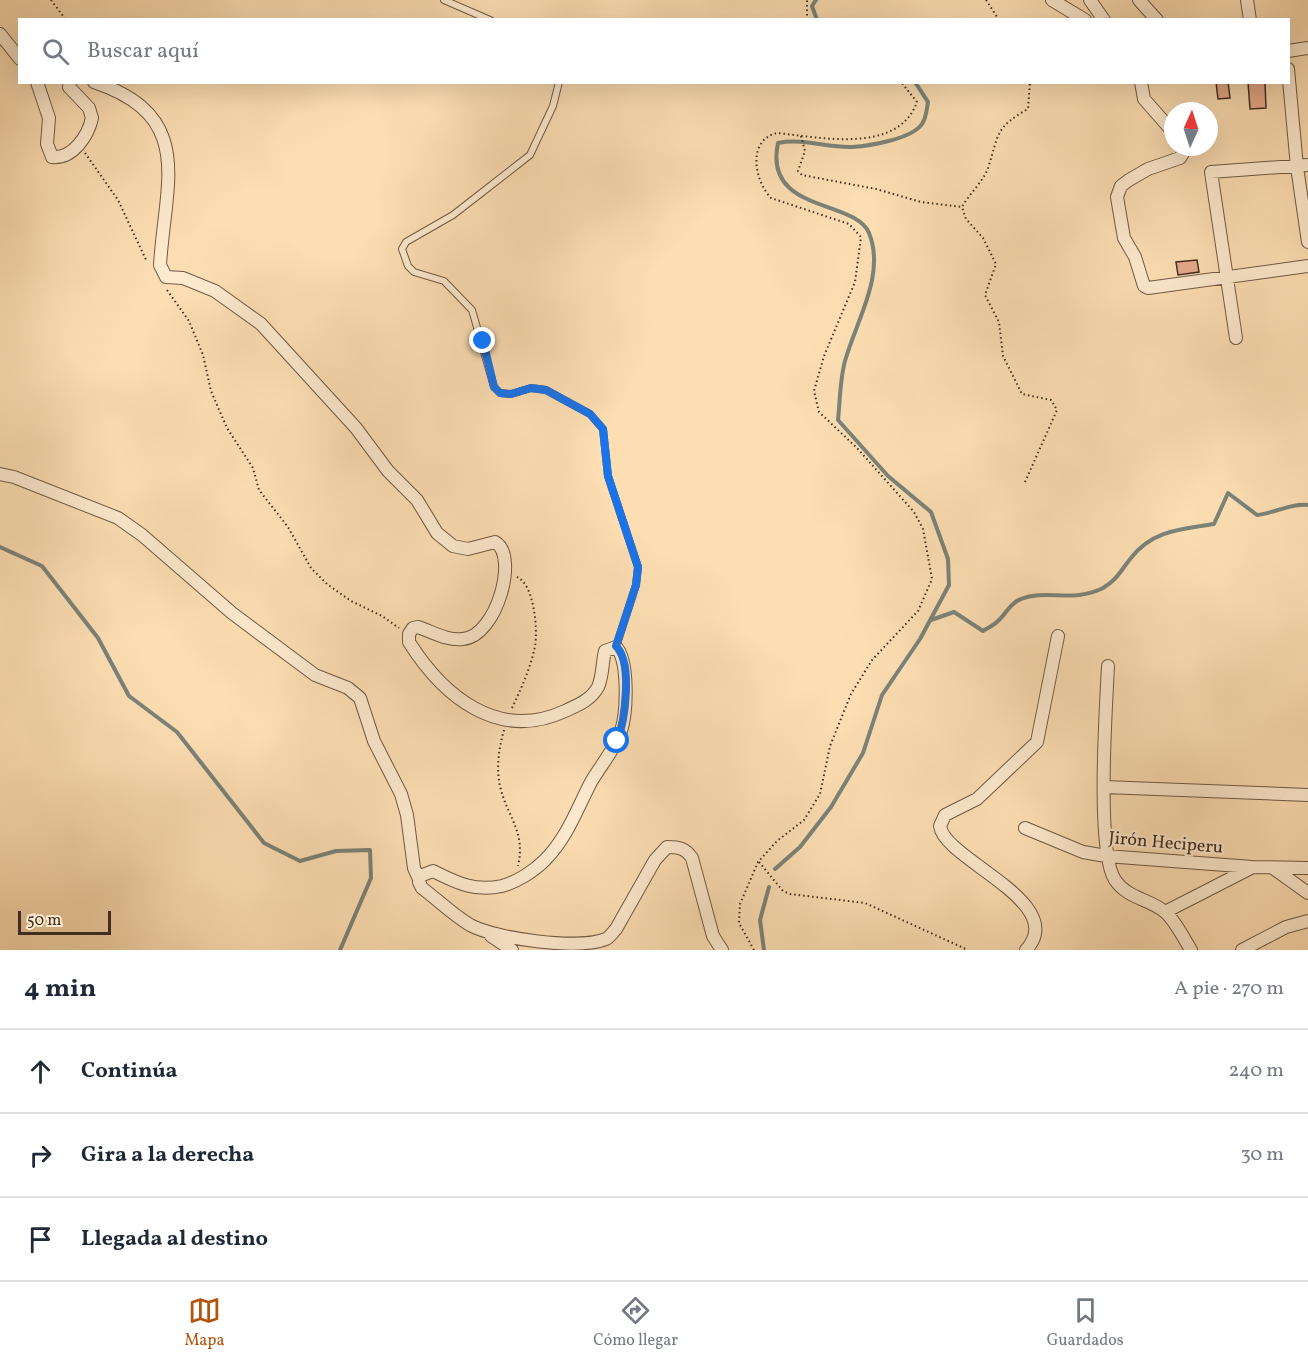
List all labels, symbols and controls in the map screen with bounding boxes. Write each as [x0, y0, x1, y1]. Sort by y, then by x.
search box [18, 18, 1290, 84]
icon: search [39, 35, 72, 68]
text: Buscar aquí [87, 36, 199, 67]
north arrow [1164, 102, 1218, 156]
route end [469, 327, 495, 353]
route start [603, 727, 629, 753]
street label: Jirón Heciperu [1108, 826, 1224, 861]
scale bar [18, 908, 111, 936]
text: 50 m [27, 910, 61, 932]
text: 4 min [24, 971, 96, 1007]
text: A pie · 270 m [1174, 975, 1284, 1003]
icon: ahead [24, 1055, 57, 1088]
text: Continúa [81, 1056, 178, 1087]
text: 240 m [1229, 1057, 1284, 1085]
icon: right [24, 1139, 57, 1172]
text: Gira a la derecha [81, 1140, 254, 1171]
text: 30 m [1240, 1141, 1284, 1169]
icon: arrive [24, 1223, 57, 1256]
text: Llegada al destino [81, 1224, 268, 1255]
tab: Mapa [184, 1294, 224, 1352]
tab: Cómo llegar [593, 1294, 678, 1352]
tab: Guardados [1047, 1294, 1124, 1352]

